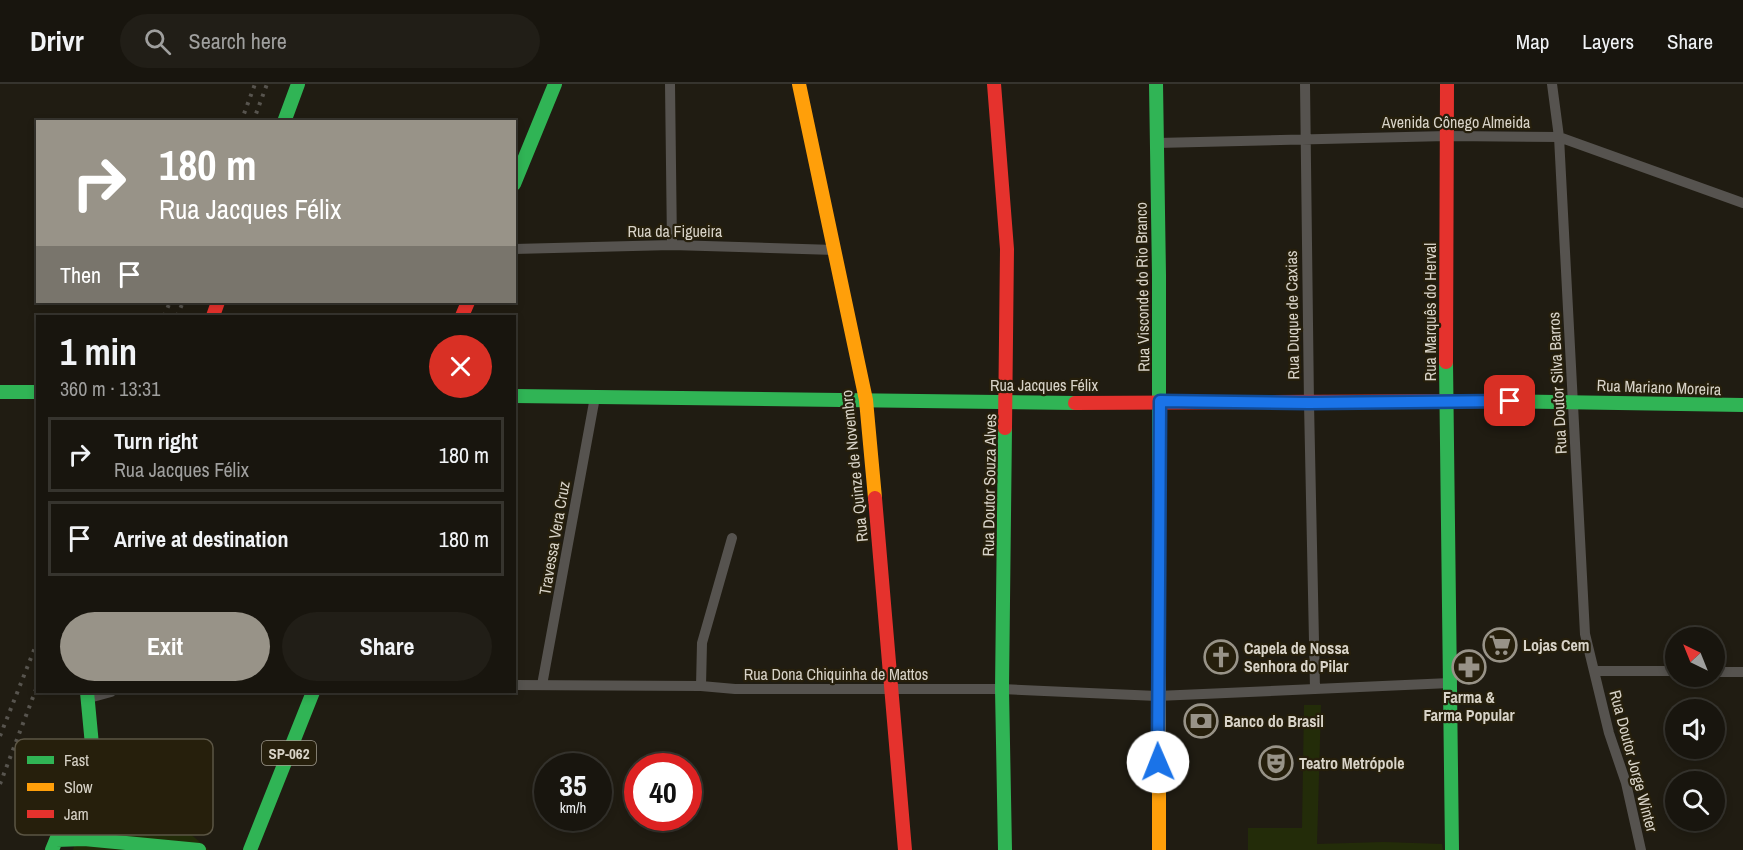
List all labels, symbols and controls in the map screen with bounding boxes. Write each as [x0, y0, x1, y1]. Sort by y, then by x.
search box [120, 14, 540, 68]
text: Drivr [30, 22, 84, 60]
icon: search [141, 25, 174, 58]
text: Search here [189, 26, 287, 56]
text: Map [1516, 27, 1549, 56]
text: Layers [1582, 27, 1634, 56]
text: Share [1667, 27, 1713, 56]
street label: Avenida Cônego Almeida [1381, 111, 1531, 133]
text: 180 m [159, 137, 257, 193]
icon: right [60, 144, 138, 222]
text: Rua Jacques Félix [159, 191, 341, 227]
street label: Rua Visconde do Rio Branco [1130, 202, 1154, 372]
street label: Rua da Figueira [628, 220, 723, 242]
street label: Rua Marquês do Herval [1419, 243, 1441, 381]
street label: Rua Duque de Caxias [1280, 250, 1304, 380]
icon: arrive [113, 258, 146, 291]
text: Then [60, 260, 101, 290]
street label: Rua Doutor Silva Barros [1542, 311, 1572, 455]
text: 1 min [60, 328, 137, 376]
button: close [429, 335, 492, 398]
street label: Rua Jacques Félix [990, 374, 1098, 396]
street label: Rua Mariano Moreira [1596, 374, 1722, 400]
text: 360 m · 13:31 [60, 375, 160, 402]
pin [1484, 375, 1535, 426]
icon: arrive [1493, 384, 1526, 417]
street label: Rua Quinze de Novembro [835, 389, 873, 543]
street label: Rua Doutor Souza Alves [977, 413, 1001, 557]
text: Turn right [114, 426, 198, 456]
icon: right [63, 438, 96, 471]
text: 180 m [439, 440, 489, 470]
text: Rua Jacques Félix [114, 456, 249, 483]
street label: Travessa Vera Cruz [533, 479, 575, 597]
icon: arrive [63, 522, 96, 555]
text: Arrive at destination [114, 524, 288, 554]
text: 180 m [439, 524, 489, 554]
button: Exit [60, 612, 270, 681]
button: Share [282, 612, 492, 681]
supermarket icon: Lojas Cem [1482, 627, 1518, 663]
north arrow [1665, 627, 1725, 687]
map controls [1665, 627, 1725, 831]
place label: Lojas Cem [1523, 634, 1589, 656]
place label: Capela de Nossa Senhora do Pilar [1244, 637, 1350, 677]
church icon: Capela de Nossa Senhora do Pilar [1203, 639, 1239, 675]
pharmacy icon: Farma & Farma Popular [1451, 649, 1487, 685]
street label: Rua Dona Chiquinha de Mattos [744, 663, 928, 685]
place label: Farma & Farma Popular [1423, 686, 1516, 726]
street label: Rua Doutor Jorge Winter [1605, 688, 1664, 835]
button: sound [1665, 699, 1725, 759]
bank icon: Banco do Brasil [1183, 703, 1219, 739]
place label: Banco do Brasil [1224, 710, 1324, 732]
position arrow [1126, 730, 1190, 794]
legend [15, 739, 213, 835]
road number: SP-062 [262, 741, 316, 765]
theatre icon: Teatro Metrópole [1258, 745, 1294, 781]
text: Fast [64, 749, 89, 771]
place label: Teatro Metrópole [1299, 752, 1404, 774]
speed limit sign: 40 [624, 753, 702, 831]
text: 35 [559, 765, 587, 805]
button: search [1665, 771, 1725, 831]
text: Slow [64, 776, 93, 798]
text: km/h [560, 797, 586, 818]
text: Jam [64, 803, 89, 825]

